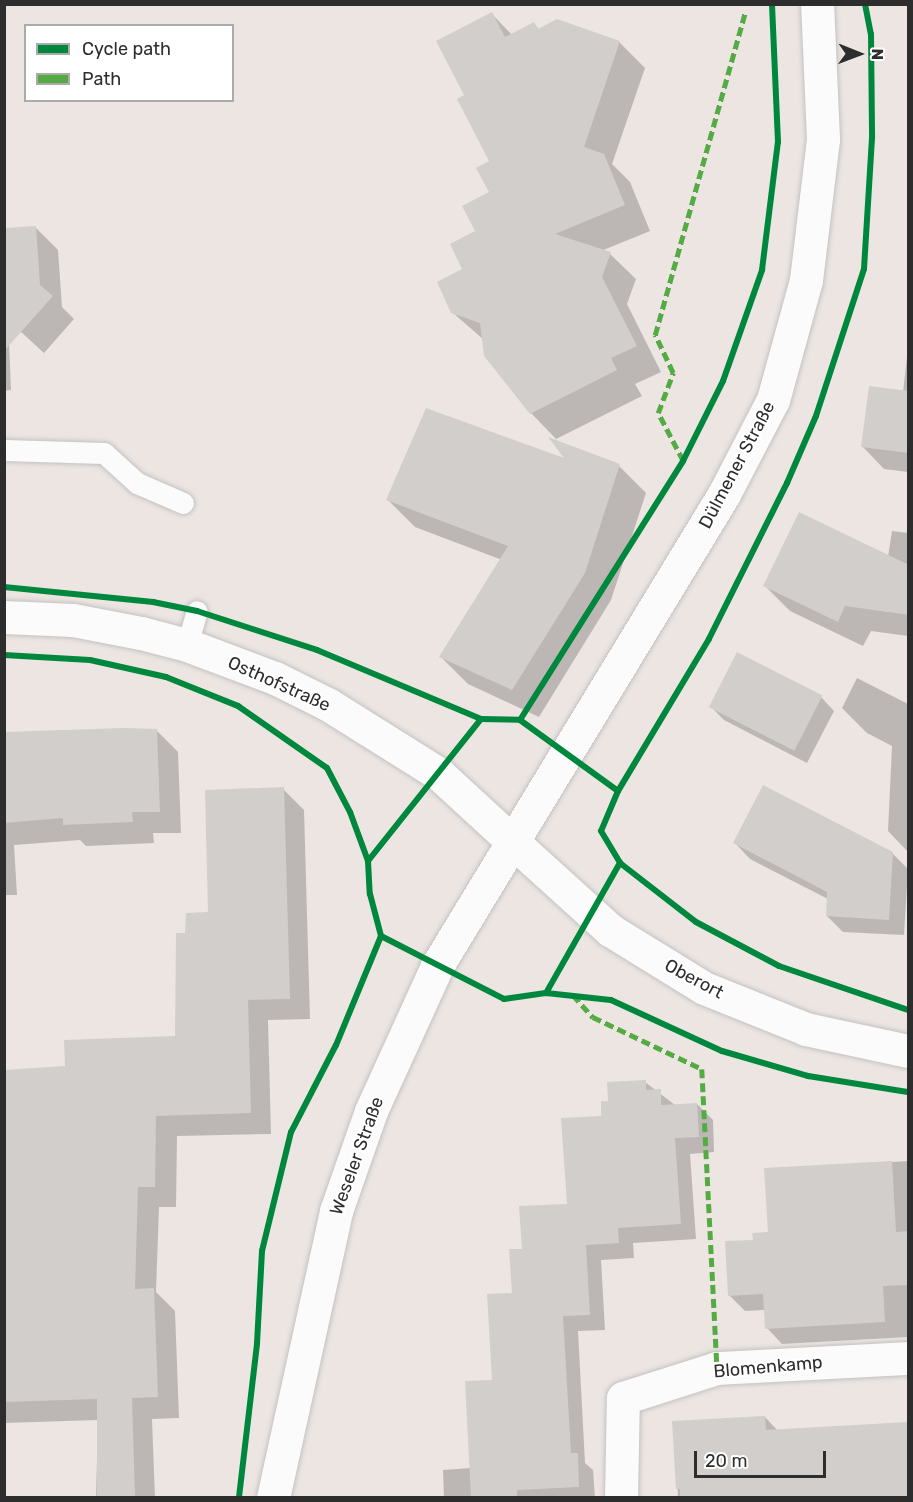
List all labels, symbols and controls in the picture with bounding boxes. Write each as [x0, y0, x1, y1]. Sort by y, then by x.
legend [24, 24, 234, 102]
north arrow [829, 24, 889, 84]
text: Cycle path [82, 38, 171, 60]
text: N [868, 48, 887, 60]
text: Path [82, 68, 121, 90]
street label: Dülmener Straße [694, 397, 780, 533]
street label: Osthofstraße [224, 652, 334, 716]
street label: Oberort [661, 954, 727, 1004]
street label: Weseler Straße [326, 1094, 388, 1218]
street label: Blomenkamp [713, 1351, 823, 1383]
scale bar [697, 1439, 829, 1477]
text: 20 m [705, 1450, 747, 1472]

